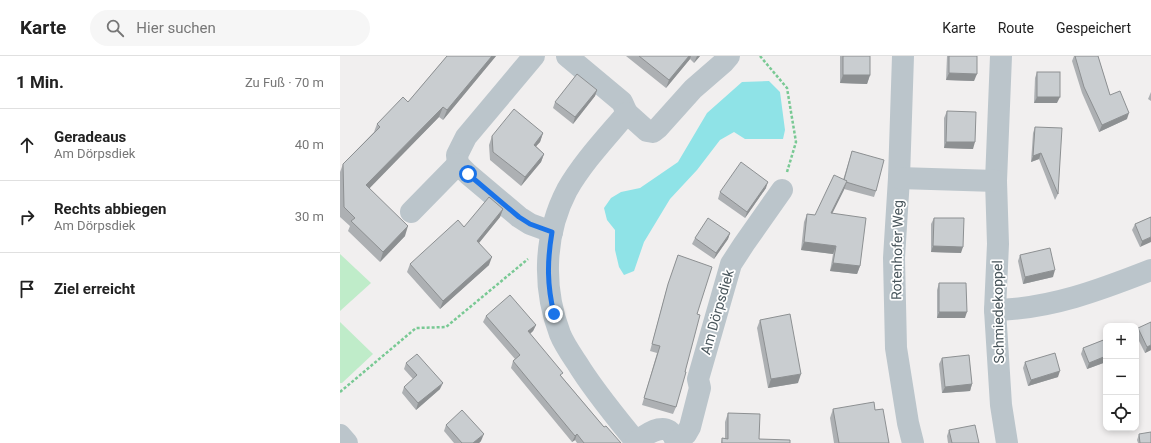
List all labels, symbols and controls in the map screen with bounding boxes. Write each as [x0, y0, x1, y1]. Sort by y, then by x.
search box [90, 10, 370, 46]
text: Karte [20, 16, 66, 39]
icon: search [104, 17, 126, 39]
text: Hier suchen [136, 19, 216, 37]
text: Karte [942, 20, 976, 36]
text: Route [998, 20, 1034, 36]
text: Gespeichert [1056, 20, 1131, 36]
text: 1 Min. [16, 72, 64, 92]
text: Zu Fuß · 70 m [245, 75, 324, 90]
text: Geradeaus [54, 128, 126, 146]
icon: ahead [16, 134, 38, 156]
text: 40 m [295, 137, 324, 152]
text: Am Dörpsdiek [54, 146, 135, 161]
route start [459, 165, 477, 183]
text: Rechts abbiegen [54, 200, 167, 218]
street label: Rotenhofer Weg [888, 200, 906, 300]
icon: right [16, 206, 38, 228]
text: 30 m [295, 209, 324, 224]
text: Am Dörpsdiek [54, 218, 135, 233]
street label: Schmiedekoppel [989, 260, 1007, 364]
street label: Am Dörpsdiek [697, 267, 737, 356]
icon: arrive [16, 278, 38, 300]
text: Ziel erreicht [54, 280, 135, 298]
route end [545, 305, 563, 323]
map controls [1103, 323, 1139, 431]
button: + [1103, 323, 1139, 359]
button: − [1103, 359, 1139, 395]
button: locate [1103, 395, 1139, 431]

